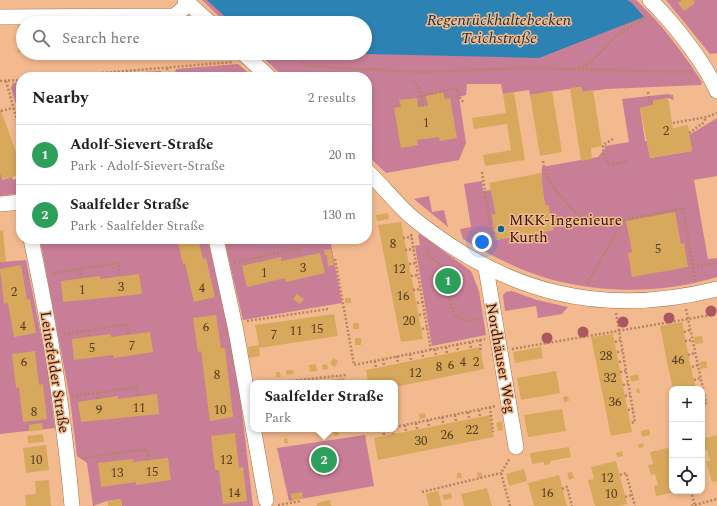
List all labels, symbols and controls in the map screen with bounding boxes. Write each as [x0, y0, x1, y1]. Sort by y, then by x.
water label: Regenrückhaltebecken Teichstraße [427, 8, 572, 50]
search box [16, 16, 372, 60]
icon: search [30, 27, 52, 49]
text: Search here [62, 27, 140, 50]
text: Nearby [32, 85, 88, 111]
text: 2 results [308, 88, 356, 108]
house number: 1 [423, 113, 429, 133]
house number: 2 [663, 121, 669, 141]
text: Adolf-Sievert-Straße [70, 133, 213, 156]
text: 1 [41, 145, 49, 165]
text: 20 m [329, 145, 356, 165]
text: Park · Adolf-Sievert-Straße [70, 156, 225, 176]
text: Saalfelder Straße [70, 193, 189, 216]
text: 2 [41, 205, 49, 225]
text: 130 m [322, 205, 356, 225]
place label: MKK-Ingenieure Kurth [509, 209, 622, 249]
text: Park · Saalfelder Straße [70, 216, 204, 236]
marker: MKK-Ingenieure Kurth [496, 224, 506, 234]
your location [472, 232, 492, 252]
house number: 8 [390, 234, 396, 254]
house number: 5 [655, 239, 661, 259]
house number: 3 [300, 258, 307, 278]
house number: 12 [393, 259, 406, 279]
house number: 1 [261, 263, 267, 283]
pin: 1 [435, 266, 461, 296]
house number: 3 [118, 277, 125, 297]
house number: 4 [199, 278, 206, 298]
house number: 1 [79, 280, 85, 300]
house number: 2 [11, 282, 17, 302]
house number: 16 [397, 286, 410, 306]
street label: Nordhäuser Weg [479, 301, 522, 415]
street label: Leinefelder Straße [34, 310, 75, 435]
house number: 20 [403, 311, 416, 331]
house number: 4 [20, 316, 27, 336]
house number: 6 [203, 317, 210, 337]
house number: 15 [311, 319, 324, 339]
house number: 11 [290, 321, 303, 341]
house number: 7 [271, 325, 277, 345]
house number: 7 [129, 336, 135, 356]
house number: 5 [89, 338, 95, 358]
house number: 28 [600, 346, 613, 366]
house number: 46 [672, 350, 685, 370]
house number: 6 [21, 352, 28, 372]
house number: 4 [460, 352, 467, 372]
house number: 2 [473, 352, 479, 372]
house number: 6 [448, 355, 455, 375]
house number: 8 [436, 357, 442, 377]
house number: 12 [409, 363, 422, 383]
house number: 8 [214, 365, 220, 385]
house number: 32 [604, 368, 617, 388]
popup [250, 380, 398, 432]
text: Saalfelder Straße [264, 385, 384, 408]
map controls [669, 386, 705, 494]
button: + [669, 386, 705, 422]
house number: 36 [609, 392, 622, 412]
house number: 11 [133, 398, 146, 418]
house number: 9 [96, 400, 103, 420]
house number: 10 [214, 400, 227, 420]
house number: 8 [31, 402, 37, 422]
text: Park [264, 408, 291, 428]
house number: 22 [466, 420, 479, 440]
button: − [669, 422, 705, 458]
house number: 26 [441, 425, 454, 445]
house number: 30 [415, 431, 428, 451]
pin: 2 [311, 445, 337, 475]
house number: 10 [30, 450, 43, 470]
house number: 12 [220, 450, 233, 470]
button: locate [669, 458, 705, 494]
house number: 15 [146, 462, 159, 482]
house number: 13 [111, 463, 124, 483]
house number: 12 [601, 468, 614, 488]
house number: 14 [228, 483, 241, 503]
house number: 16 [541, 483, 554, 503]
house number: 10 [605, 484, 618, 504]

